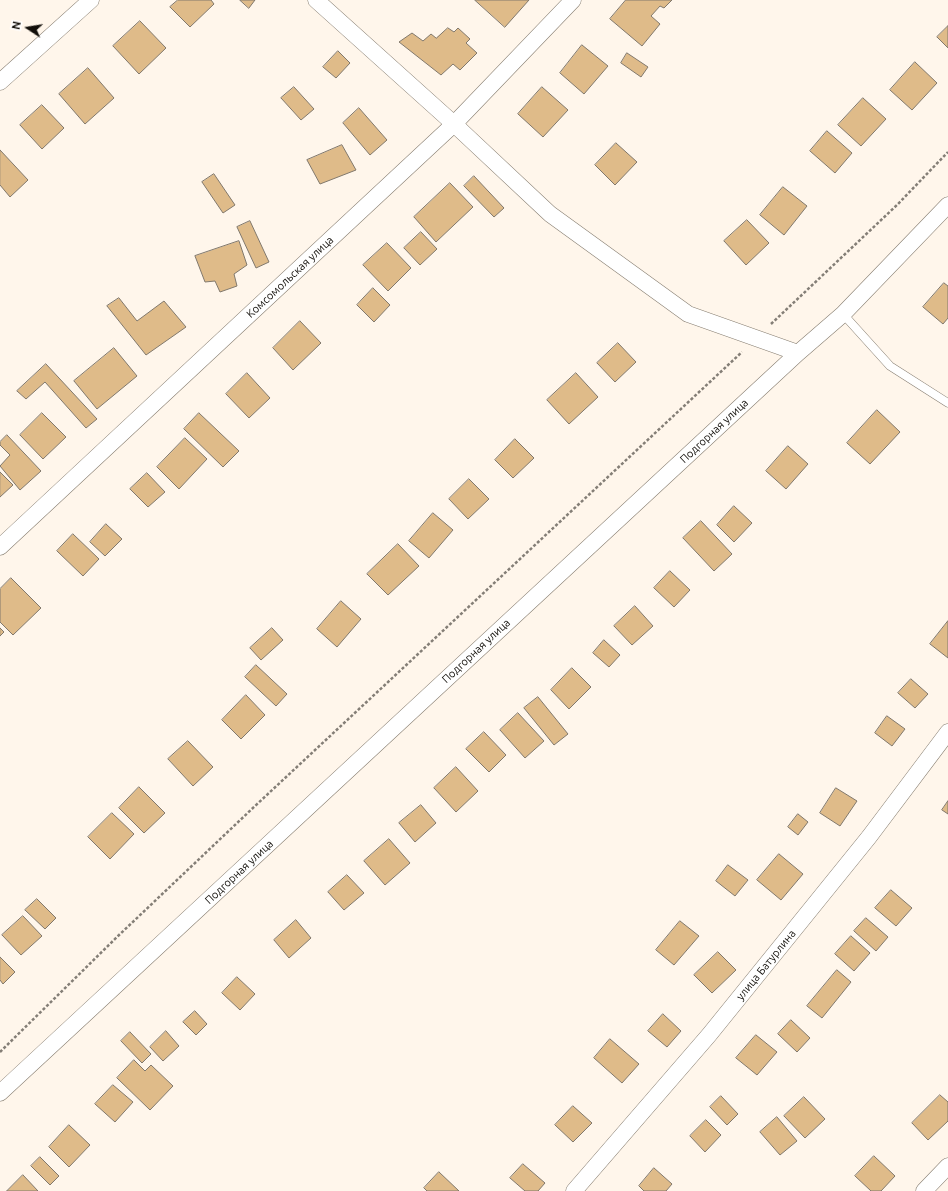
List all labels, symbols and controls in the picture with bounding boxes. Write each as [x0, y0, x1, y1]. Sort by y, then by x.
north arrow [8, 8, 48, 48]
text: N [10, 20, 23, 31]
street label: Комсомольская улица [244, 233, 336, 321]
street label: Подгорная улица [677, 396, 751, 466]
street label: Подгорная улица [439, 616, 513, 686]
street label: Подгорная улица [202, 837, 276, 907]
street label: улица Батурлина [734, 927, 798, 1003]

